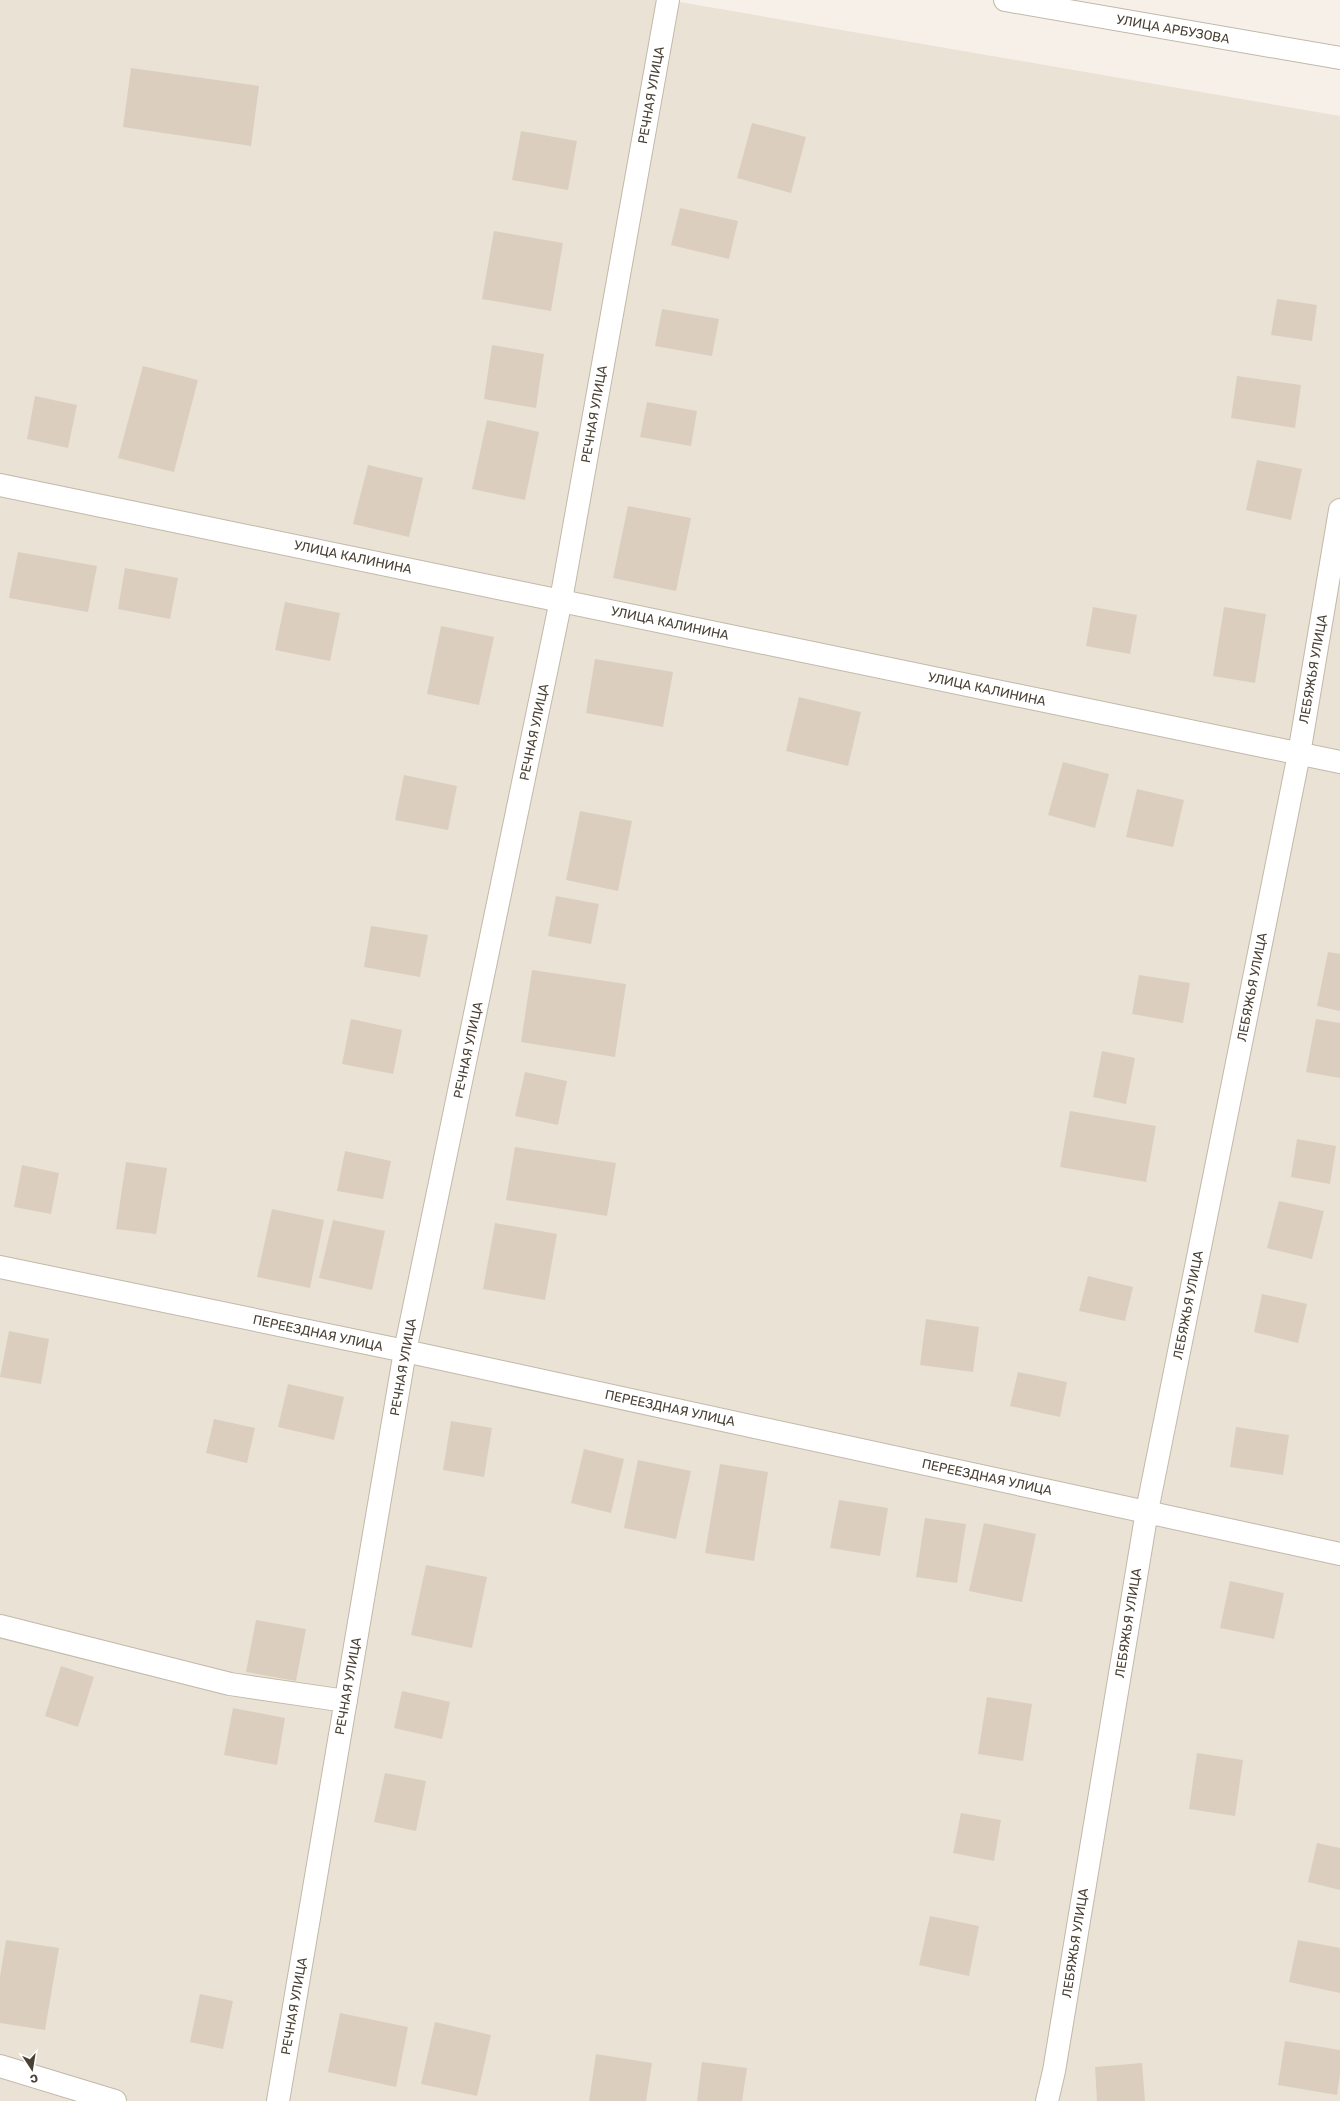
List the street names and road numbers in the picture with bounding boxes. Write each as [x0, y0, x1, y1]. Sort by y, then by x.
street label: УЛИЦА АРБУЗОВА [1115, 12, 1231, 46]
street label: РЕЧНАЯ УЛИЦА [635, 45, 667, 145]
street label: РЕЧНАЯ УЛИЦА [578, 364, 610, 464]
street label: УЛИЦА КАЛИНИНА [293, 537, 414, 577]
street label: УЛИЦА КАЛИНИНА [610, 603, 731, 643]
street label: ЛЕБЯЖЬЯ УЛИЦА [1296, 613, 1330, 725]
street label: УЛИЦА КАЛИНИНА [927, 669, 1048, 709]
street label: РЕЧНАЯ УЛИЦА [516, 682, 552, 782]
street label: ЛЕБЯЖЬЯ УЛИЦА [1234, 931, 1270, 1043]
street label: РЕЧНАЯ УЛИЦА [450, 1000, 486, 1100]
street label: ЛЕБЯЖЬЯ УЛИЦА [1170, 1249, 1206, 1361]
street label: ПЕРЕЕЗДНАЯ УЛИЦА [252, 1312, 385, 1354]
street label: РЕЧНАЯ УЛИЦА [387, 1317, 419, 1417]
street label: ПЕРЕЕЗДНАЯ УЛИЦА [604, 1387, 737, 1429]
street label: ПЕРЕЕЗДНАЯ УЛИЦА [921, 1456, 1054, 1498]
street label: ЛЕБЯЖЬЯ УЛИЦА [1112, 1567, 1144, 1679]
street label: РЕЧНАЯ УЛИЦА [332, 1636, 364, 1736]
street label: ЛЕБЯЖЬЯ УЛИЦА [1059, 1887, 1091, 1999]
street label: РЕЧНАЯ УЛИЦА [278, 1956, 310, 2056]

